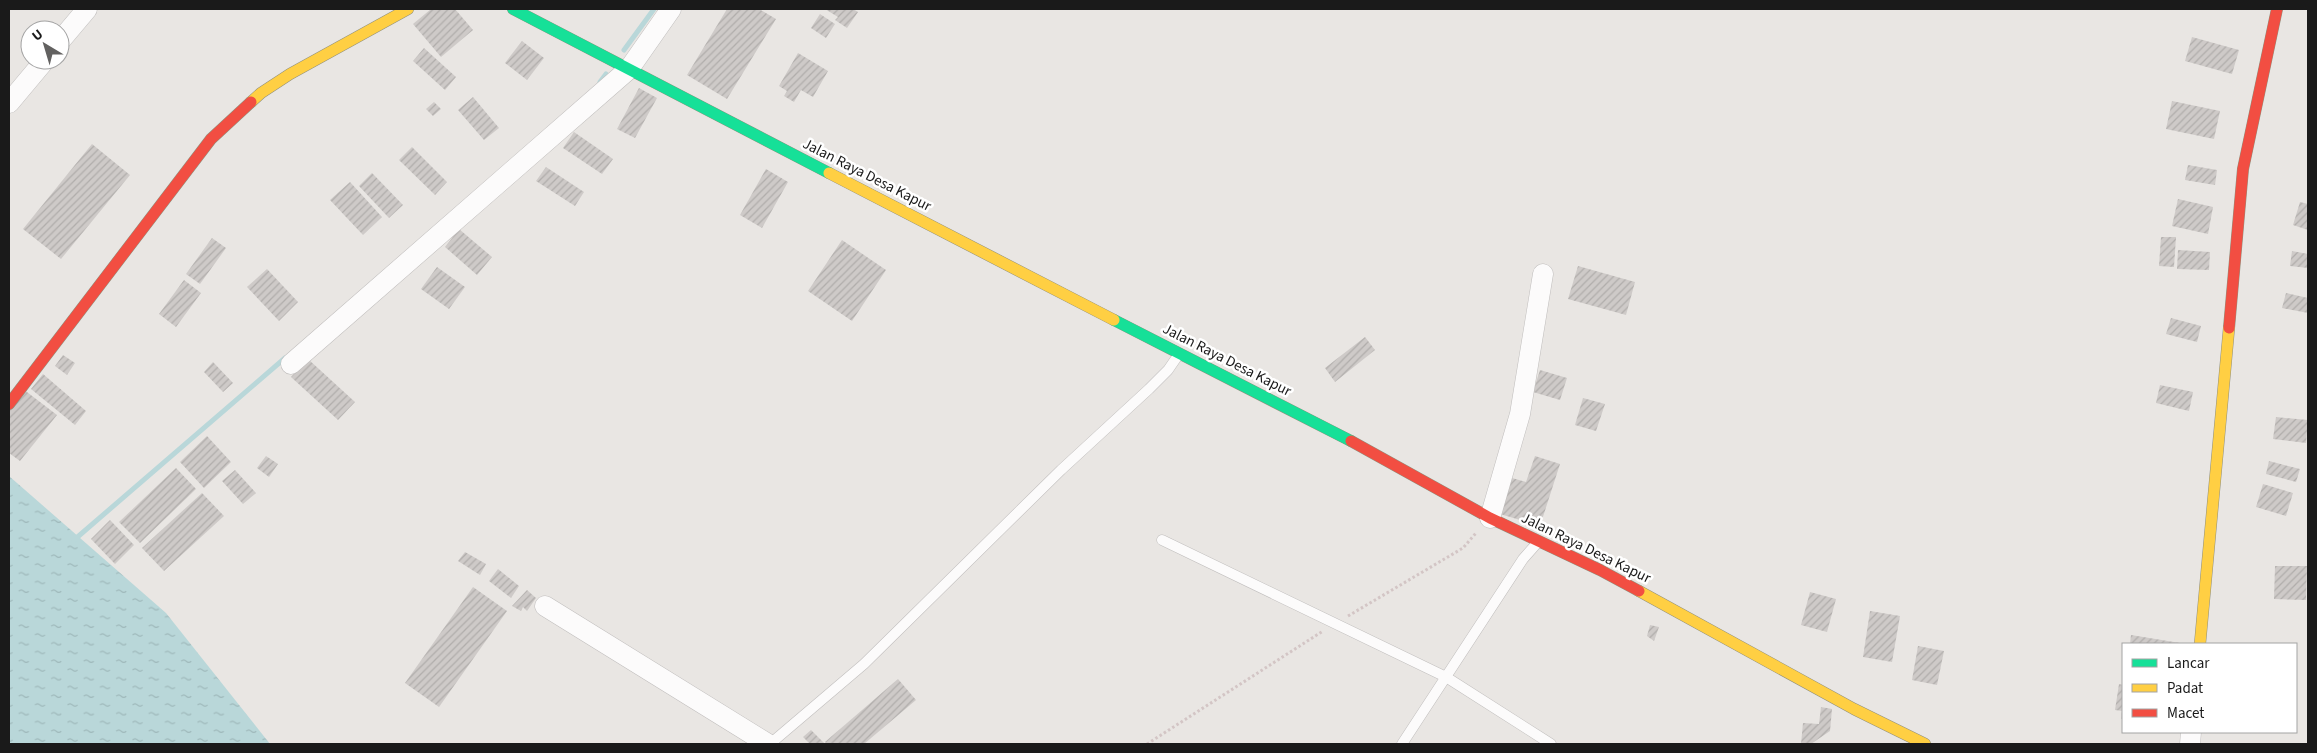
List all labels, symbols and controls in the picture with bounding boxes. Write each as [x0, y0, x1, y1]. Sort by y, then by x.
north arrow [20, 20, 70, 70]
text: U [28, 25, 47, 46]
street label: Jalan Raya Desa Kapur [799, 133, 936, 217]
street label: Jalan Raya Desa Kapur [1159, 318, 1296, 402]
street label: Jalan Raya Desa Kapur [1518, 507, 1655, 589]
legend [2122, 643, 2297, 733]
text: Lancar [2167, 653, 2210, 674]
text: Padat [2167, 678, 2203, 699]
text: Macet [2167, 703, 2204, 724]

